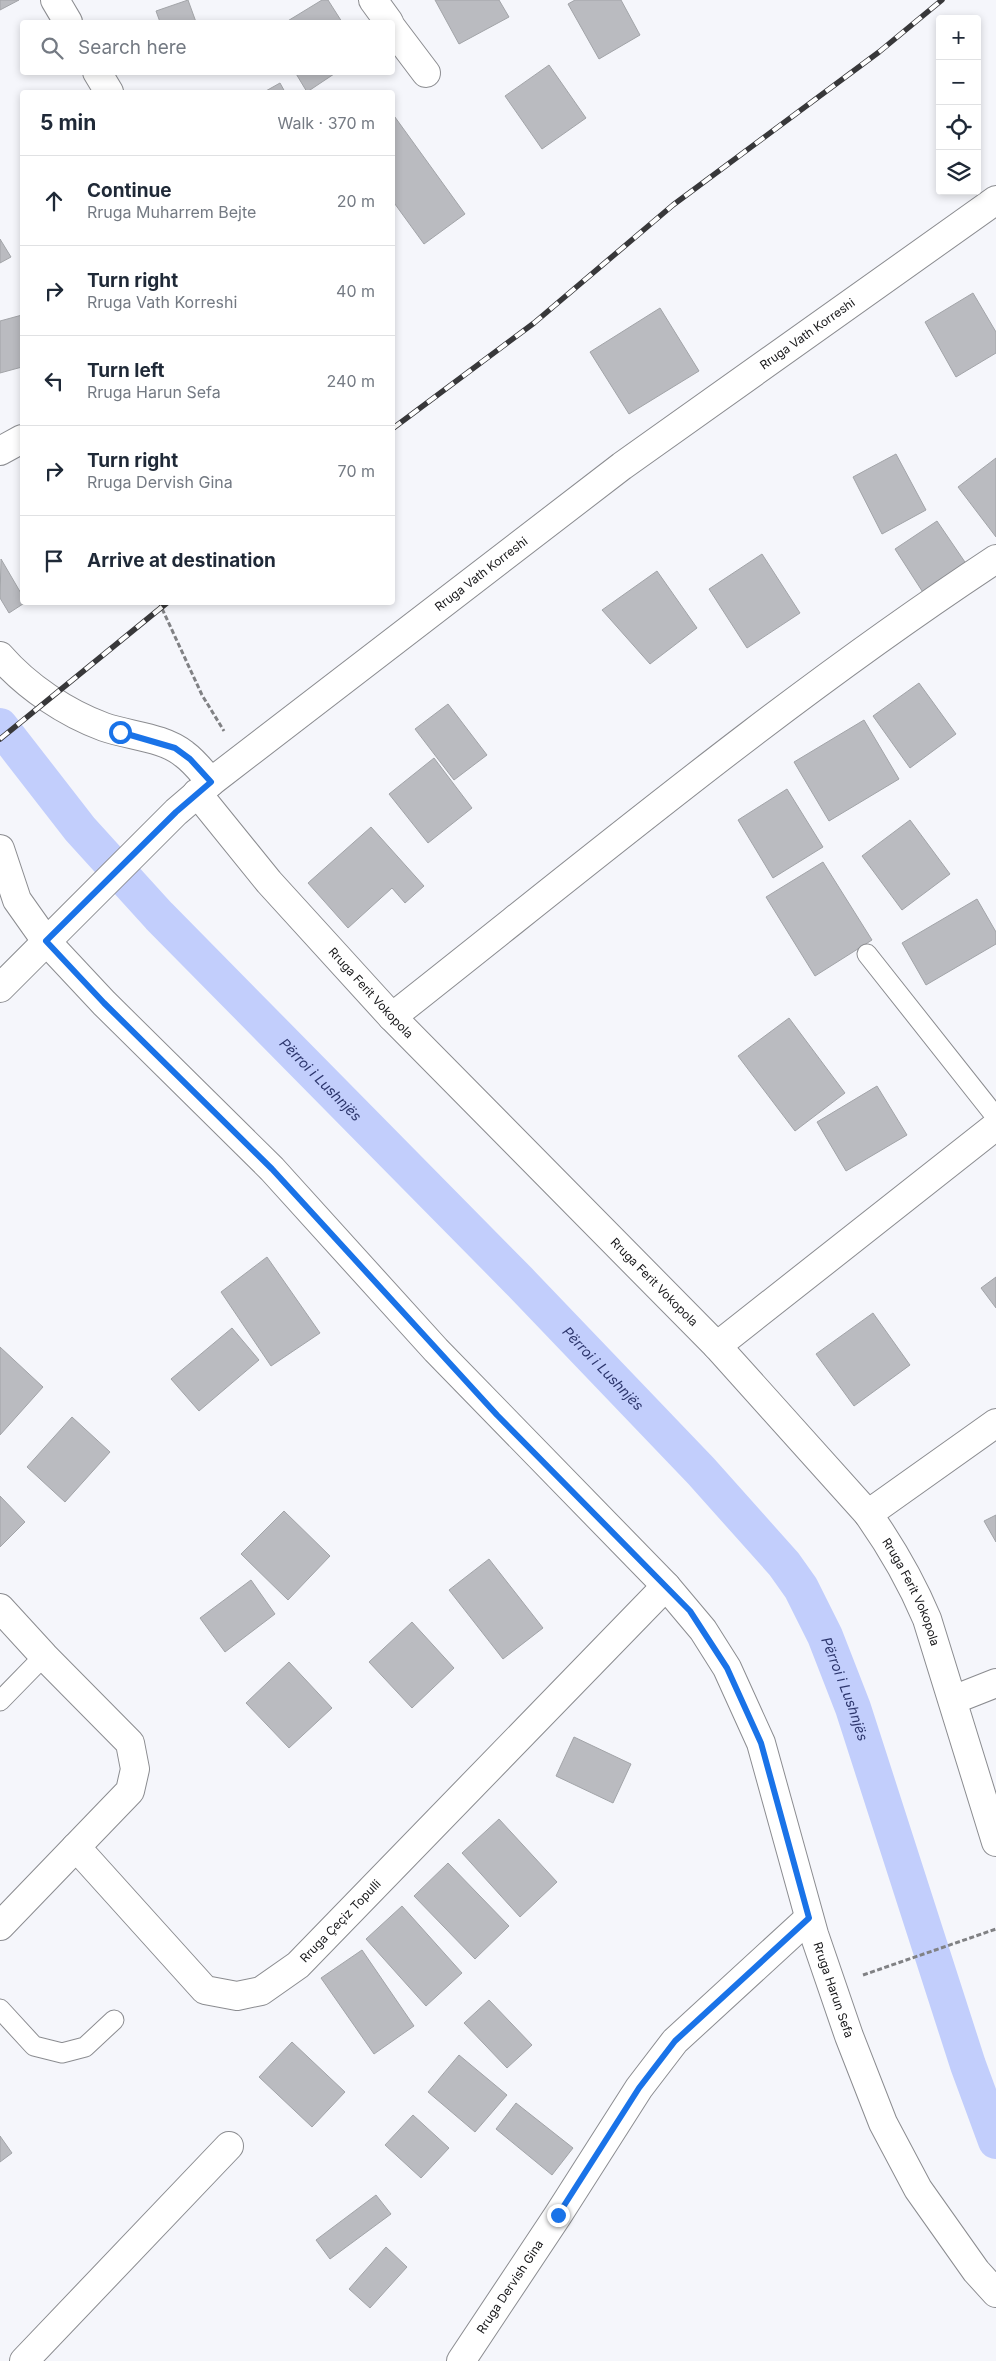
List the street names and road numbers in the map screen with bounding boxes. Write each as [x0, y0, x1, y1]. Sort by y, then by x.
street label: Rruga Vath Korreshi [757, 295, 858, 373]
street label: Rruga Vath Korreshi [432, 533, 530, 614]
street label: Rruga Ferit Vokopola [325, 944, 417, 1041]
street label: Rruga Ferit Vokopola [608, 1235, 701, 1329]
street label: Rruga Ferit Vokopola [879, 1535, 943, 1648]
street label: Rruga Çeçiz Topulli [297, 1876, 384, 1965]
street label: Rruga Harun Sefa [810, 1940, 857, 2040]
street label: Rruga Dervish Gina [473, 2237, 546, 2336]

